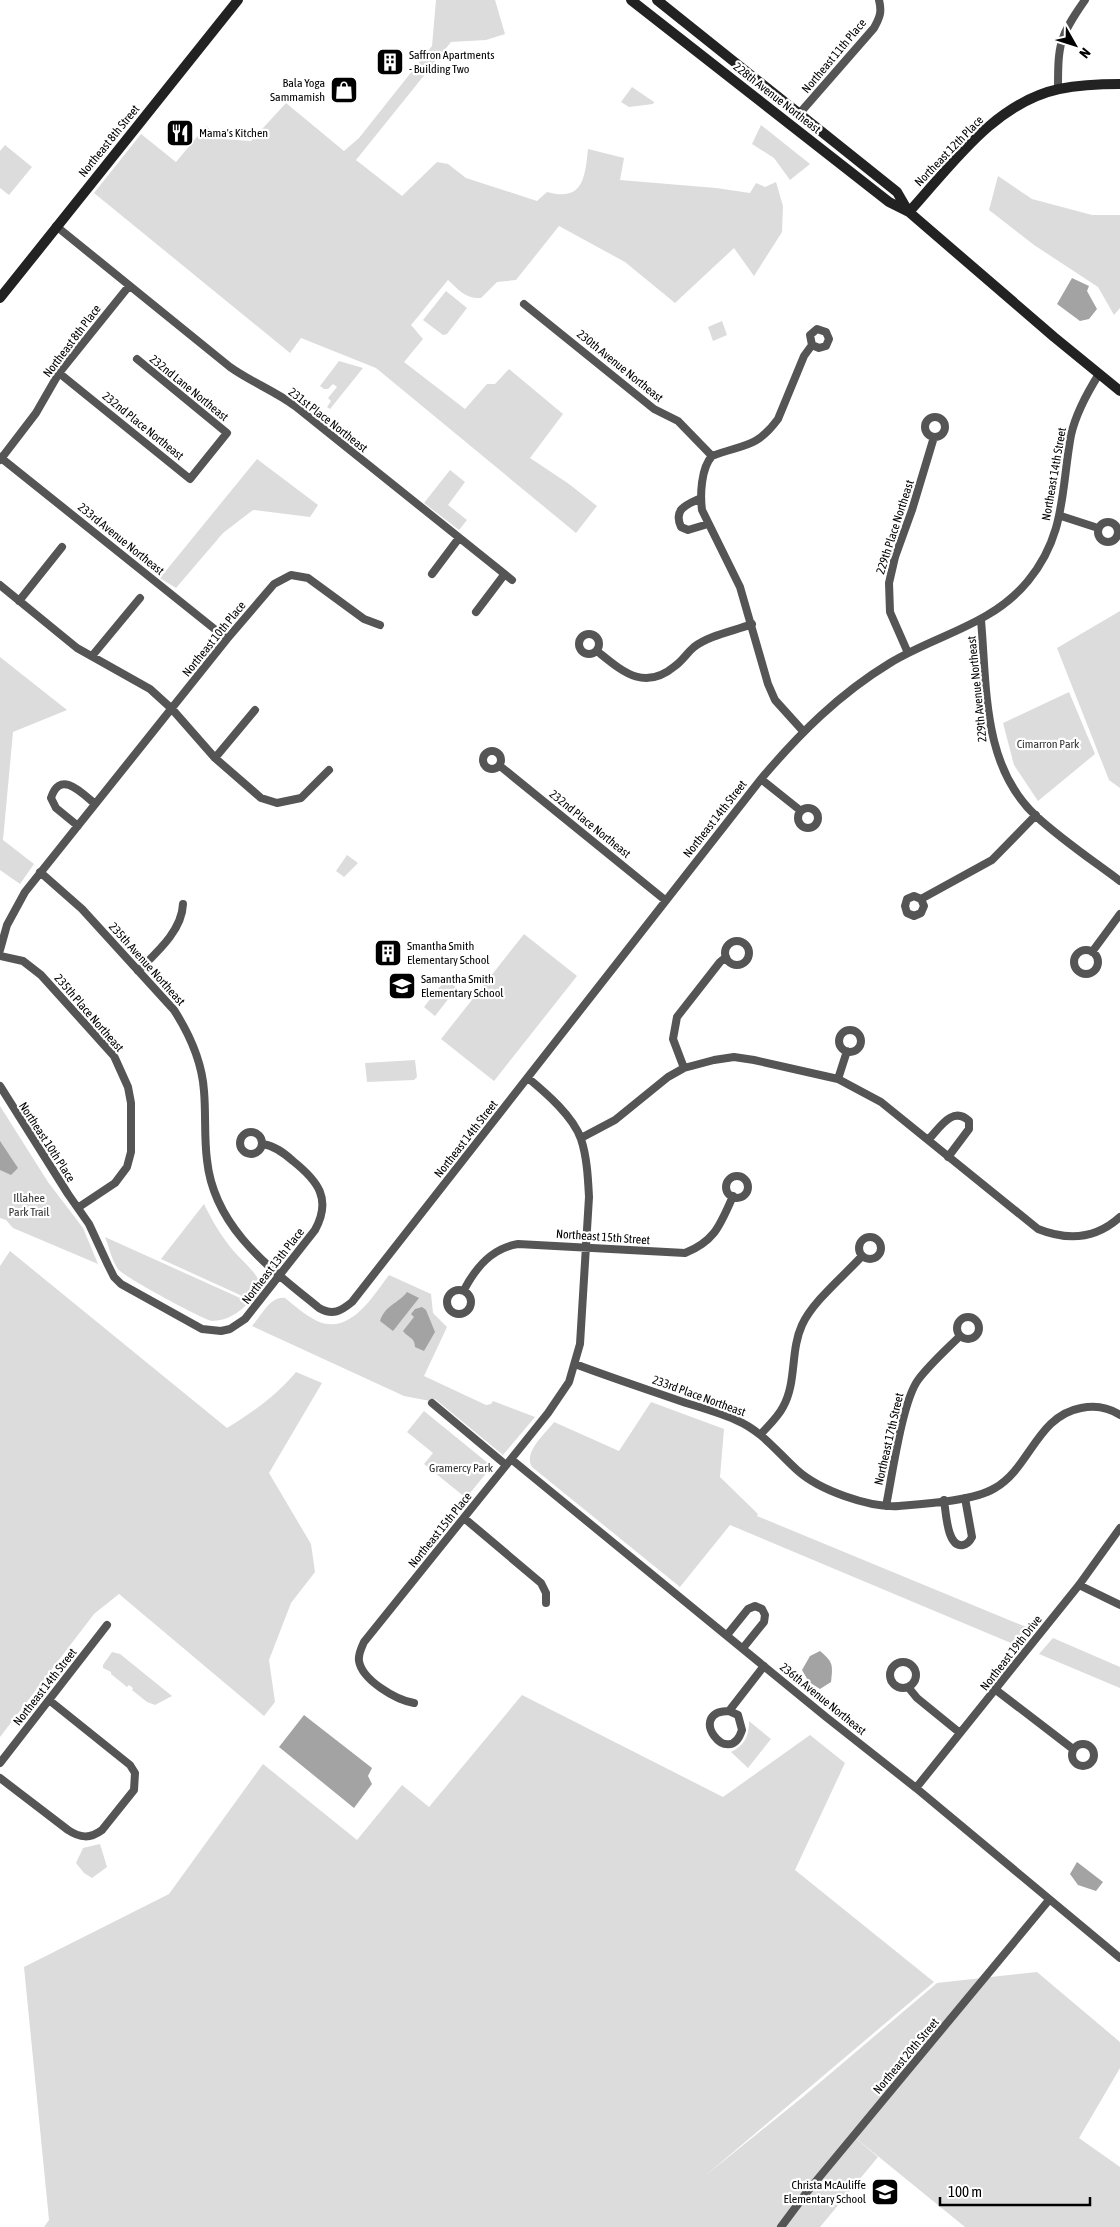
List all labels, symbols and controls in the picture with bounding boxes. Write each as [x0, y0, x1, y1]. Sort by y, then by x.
street label: Northeast 11th Place [799, 16, 869, 96]
north arrow [1050, 20, 1100, 70]
text: N [1076, 45, 1094, 61]
building icon: Saffron Apartments - Building Two [375, 47, 405, 77]
place label: Saffron Apartments - Building Two [409, 48, 494, 76]
street label: 228th Avenue Northeast [731, 60, 824, 137]
shop icon: Bala Yoga Sammamish [329, 75, 359, 105]
place label: Bala Yoga Sammamish [270, 76, 325, 104]
street label: Northeast 8th Street [76, 102, 143, 180]
street label: Northeast 12th Place [912, 113, 986, 189]
restaurant icon: Mama's Kitchen [165, 118, 195, 148]
place label: Mama's Kitchen [199, 126, 268, 140]
street label: Northeast 8th Place [40, 302, 104, 380]
street label: 230th Avenue Northeast [574, 327, 666, 405]
street label: 232nd Lane Northeast [147, 352, 232, 424]
street label: 231st Place Northeast [286, 385, 371, 456]
street label: 232nd Place Northeast [100, 389, 187, 463]
street label: Northeast 14th Street [1039, 426, 1069, 522]
street label: 229th Place Northeast [873, 478, 917, 576]
street label: 233rd Avenue Northeast [75, 500, 167, 578]
street label: Northeast 10th Place [179, 599, 249, 679]
street label: 229th Avenue Northeast [964, 635, 990, 743]
park label: Cimarron Park [1017, 737, 1080, 751]
street label: Northeast 14th Street [680, 777, 750, 860]
street label: 232nd Place Northeast [547, 787, 634, 861]
street label: 235th Avenue Northeast [106, 920, 188, 1009]
building icon: Smantha Smith Elementary School [373, 938, 403, 968]
place label: Smantha Smith Elementary School [407, 939, 490, 967]
street label: 235th Place Northeast [52, 971, 127, 1055]
school or university icon: Samantha Smith Elementary School [387, 971, 417, 1001]
place label: Samantha Smith Elementary School [421, 972, 504, 1000]
street label: Northeast 14th Street [431, 1097, 501, 1180]
street label: Northeast 10th Place [16, 1099, 78, 1185]
park label: Illahee Park Trail [8, 1191, 50, 1219]
street label: Northeast 13th Place [239, 1225, 307, 1307]
street label: Northeast 15th Street [555, 1227, 651, 1247]
street label: 233rd Place Northeast [651, 1373, 748, 1420]
street label: Northeast 17th Street [872, 1391, 907, 1487]
park label: Gramercy Park [429, 1461, 494, 1475]
street label: Northeast 15th Place [405, 1490, 475, 1570]
street label: Northeast 19th Drive [977, 1613, 1045, 1693]
street label: Northeast 14th Street [10, 1645, 80, 1728]
street label: 236th Avenue Northeast [777, 1660, 869, 1738]
street label: Northeast 20th Street [870, 2015, 942, 2097]
scale bar [940, 2174, 1090, 2206]
school or university icon: Christa McAuliffe Elementary School [870, 2177, 900, 2207]
place label: Christa McAuliffe Elementary School [784, 2178, 867, 2206]
text: 100 m [948, 2183, 982, 2200]

